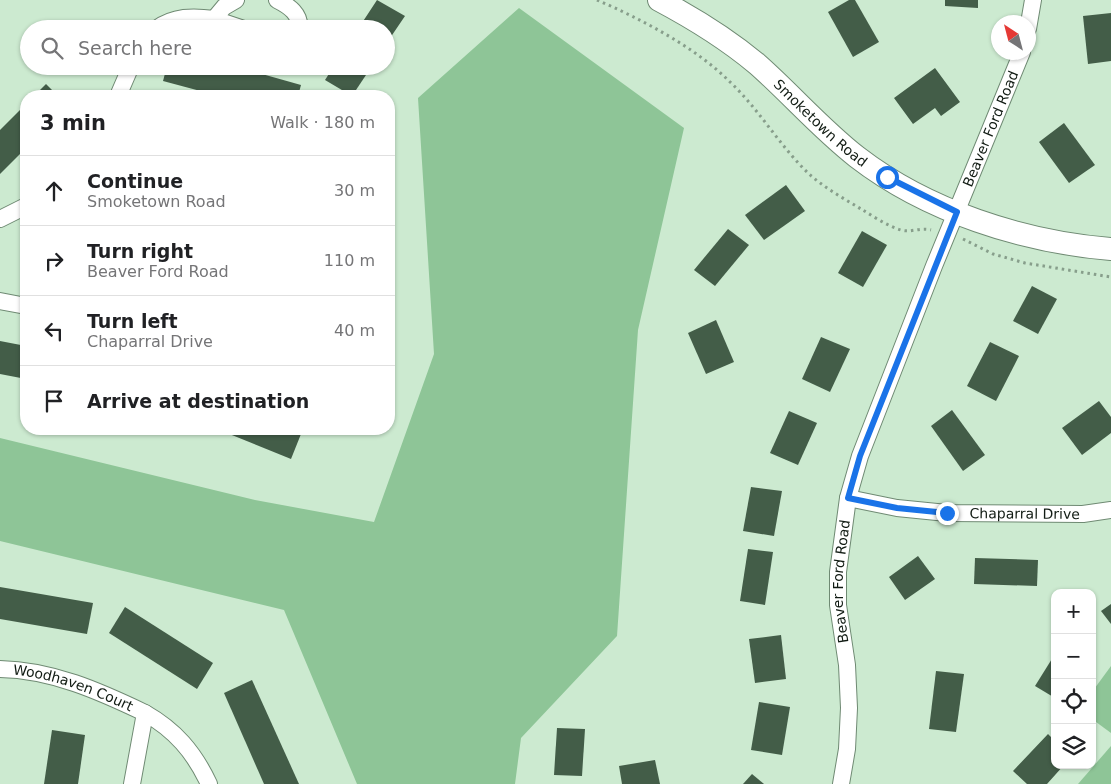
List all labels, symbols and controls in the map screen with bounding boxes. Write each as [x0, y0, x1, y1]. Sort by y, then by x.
north arrow [991, 15, 1036, 60]
search box [20, 20, 395, 75]
icon: search [38, 34, 66, 62]
text: Search here [78, 37, 192, 59]
street label: Beaver Ford Road [959, 68, 1021, 189]
street label: Smoketown Road [771, 76, 870, 170]
text: 3 min [40, 111, 106, 135]
text: Walk · 180 m [270, 113, 375, 132]
route start [876, 166, 899, 189]
text: Continue [87, 170, 183, 192]
icon: ahead [40, 177, 68, 205]
text: 30 m [334, 181, 375, 200]
text: Smoketown Road [87, 192, 226, 211]
text: Turn right [87, 240, 193, 262]
icon: right [40, 247, 68, 275]
text: 110 m [324, 251, 375, 270]
text: Beaver Ford Road [87, 262, 229, 281]
text: Turn left [87, 310, 178, 332]
icon: left [40, 317, 68, 345]
text: 40 m [334, 321, 375, 340]
text: Chaparral Drive [87, 332, 213, 351]
icon: arrive [40, 387, 68, 415]
text: Arrive at destination [87, 390, 309, 412]
route end [936, 502, 959, 525]
street label: Chaparral Drive [970, 505, 1080, 522]
street label: Beaver Ford Road [830, 519, 853, 644]
map controls [1051, 589, 1096, 769]
button: + [1051, 589, 1096, 634]
button: − [1051, 634, 1096, 679]
street label: Woodhaven Court [12, 662, 136, 714]
button: locate [1051, 679, 1096, 724]
button: layers [1051, 724, 1096, 769]

